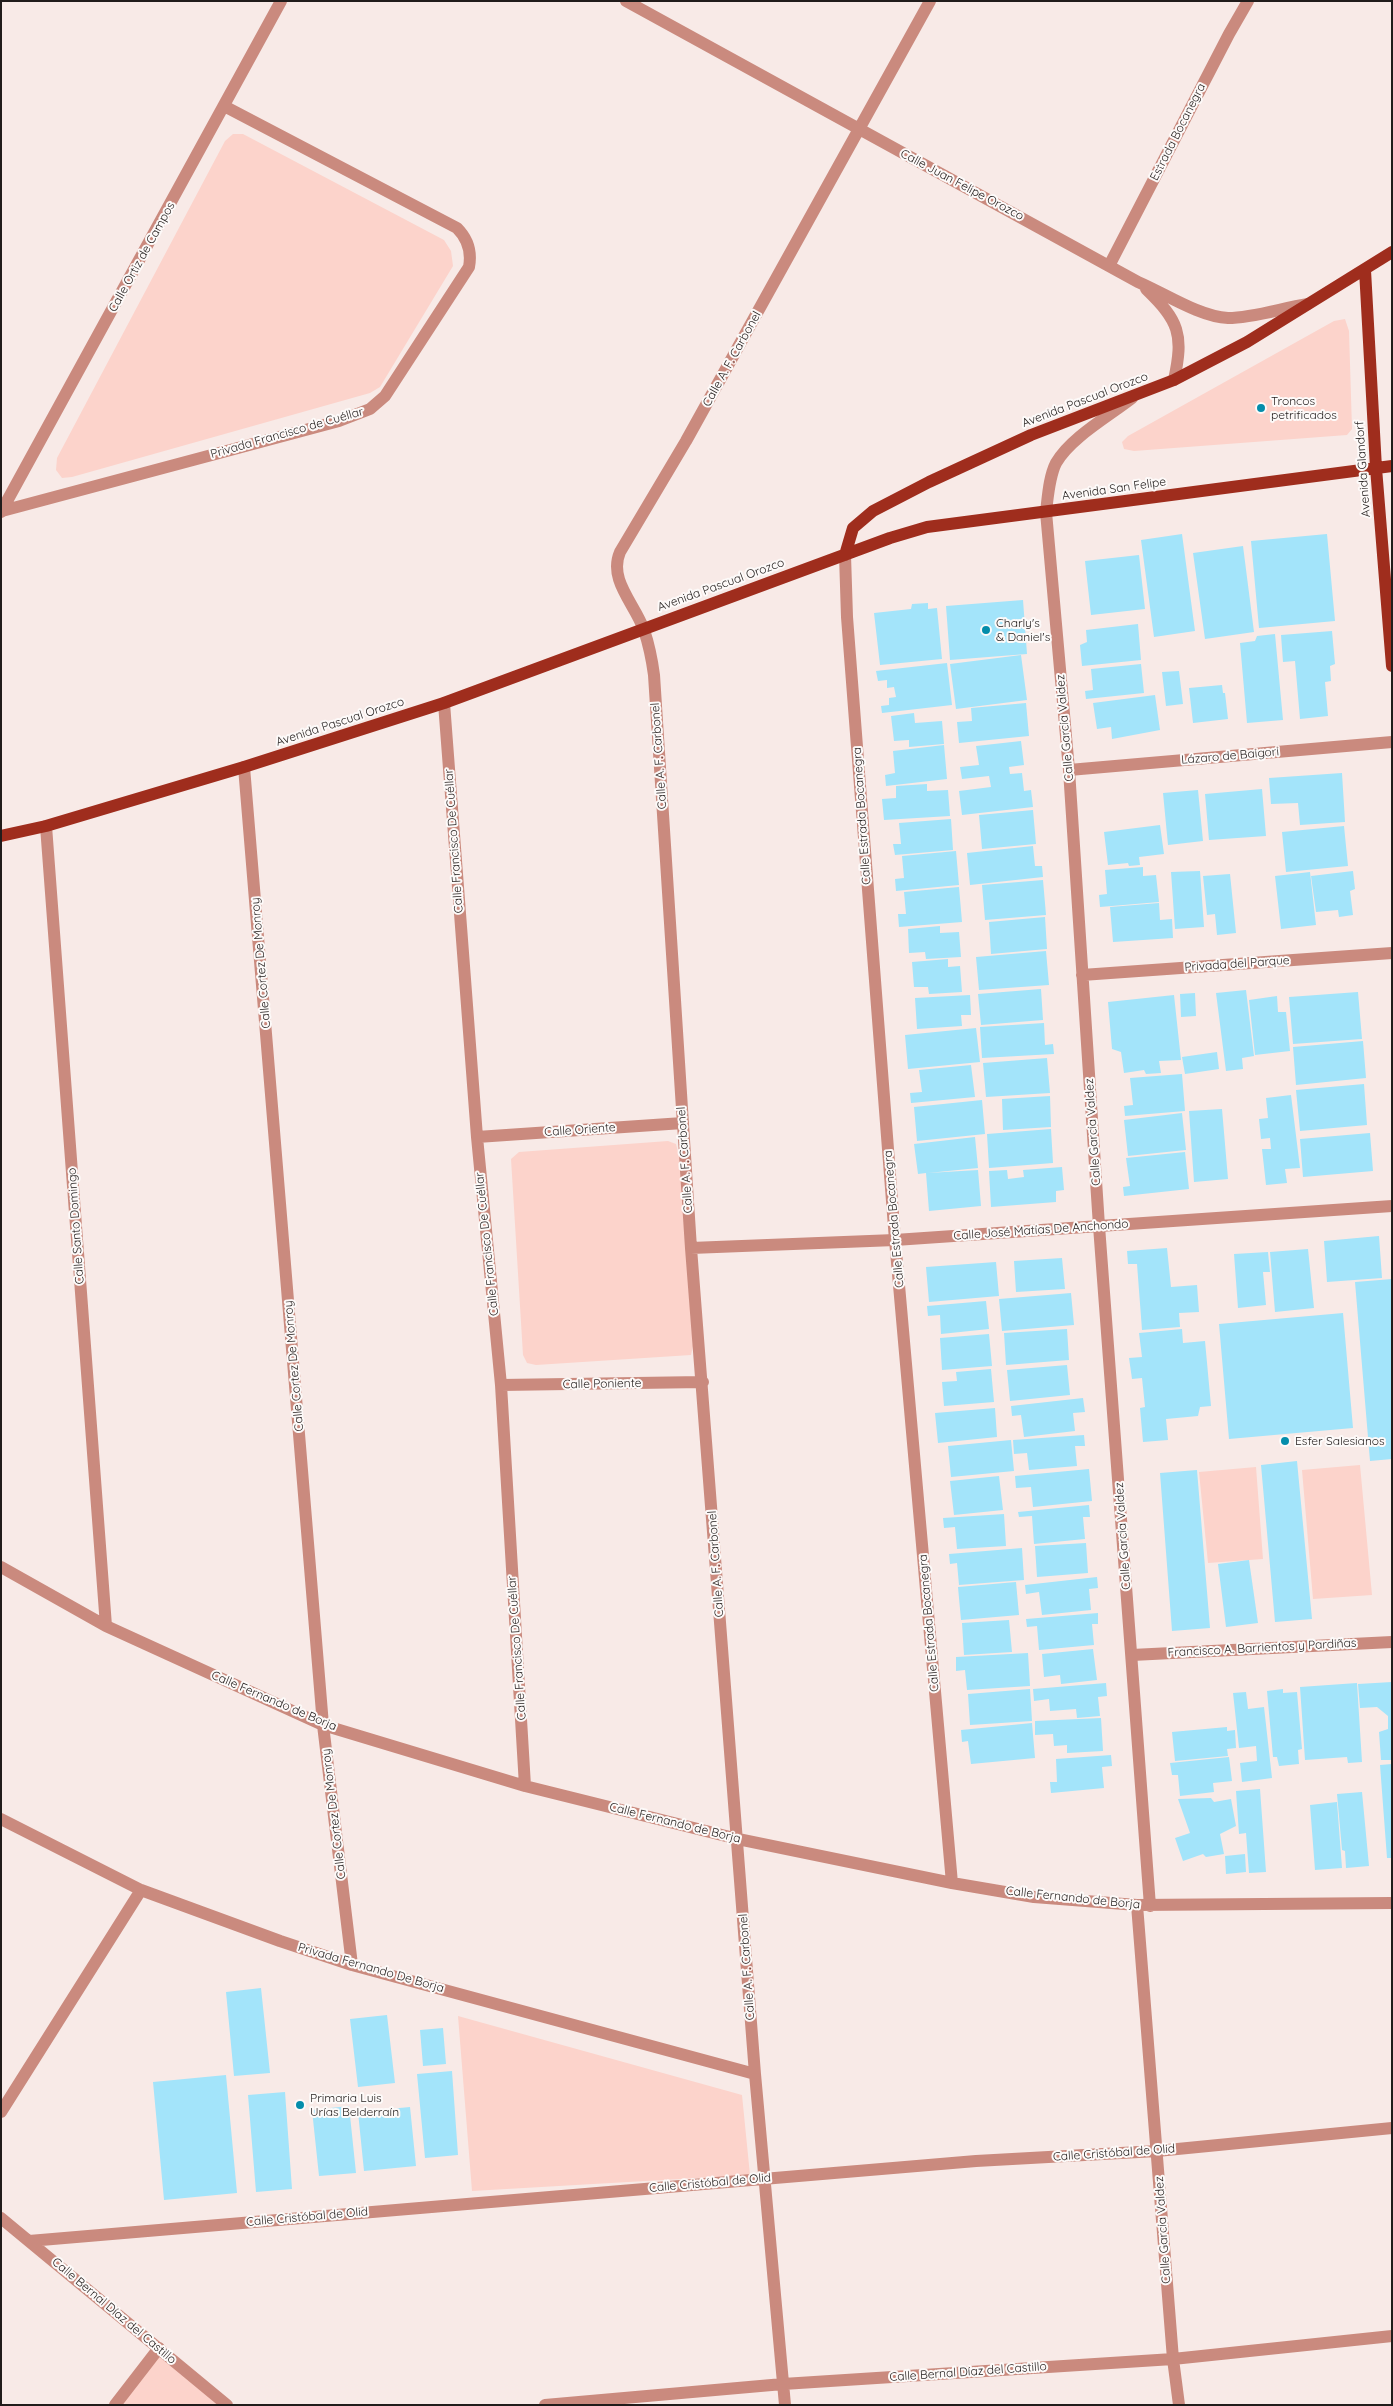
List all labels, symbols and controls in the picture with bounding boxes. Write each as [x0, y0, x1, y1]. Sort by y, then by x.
street label: Estrada Bocanegra [1147, 81, 1209, 183]
street label: Calle Juan Felipe Orozco [898, 146, 1026, 224]
street label: Calle Ortiz de Campos [106, 199, 178, 315]
street label: Calle A. F. Carbonel [700, 309, 764, 409]
street label: Avenida Pascual Orozco [1020, 369, 1150, 431]
place label: Troncos petrificados [1271, 394, 1337, 422]
marker: Troncos petrificados [1255, 402, 1267, 414]
street label: Privada Francisco de Cuéllar [209, 404, 365, 462]
street label: Avenida Glandorf [1352, 420, 1374, 518]
street label: Avenida San Felipe [1061, 475, 1167, 503]
street label: Avenida Pascual Orozco [656, 555, 786, 615]
place label: Charly's & Daniel's [996, 616, 1050, 644]
marker: Charly's & Daniel's [980, 624, 992, 636]
street label: Calle García Valdez [1053, 674, 1077, 782]
street label: Avenida Pascual Orozco [274, 694, 406, 750]
street label: Calle A. F. Carbonel [648, 702, 670, 810]
street label: Lázaro de Baigori [1180, 745, 1280, 767]
street label: Calle Estrada Bocanegra [850, 747, 874, 885]
street label: Calle Francisco De Cuéllar [442, 768, 466, 914]
street label: Calle Cortez De Monroy [248, 897, 274, 1029]
street label: Privada del Parque [1184, 953, 1290, 975]
street label: Calle García Valdez [1082, 1078, 1104, 1186]
street label: Calle A. F. Carbonel [674, 1106, 696, 1214]
street label: Calle Oriente [544, 1120, 616, 1140]
street label: Calle Estrada Bocanegra [881, 1150, 907, 1288]
street label: Calle Santo Domingo [65, 1167, 87, 1285]
street label: Calle Francisco De Cuéllar [472, 1171, 502, 1317]
street label: Calle José Matías De Anchondo [953, 1217, 1129, 1243]
street label: Calle Cortez De Monroy [281, 1300, 307, 1432]
street label: Calle Poniente [562, 1376, 642, 1392]
place label: Esfer Salesianos [1295, 1434, 1385, 1448]
marker: Esfer Salesianos [1279, 1435, 1291, 1447]
street label: Calle García Valdez [1112, 1482, 1134, 1590]
street label: Calle A. F. Carbonel [705, 1510, 727, 1618]
street label: Calle Estrada Bocanegra [916, 1554, 942, 1692]
street label: Calle Francisco De Cuéllar [505, 1575, 529, 1721]
street label: Francisco A. Barrientos y Pardiñas [1167, 1636, 1357, 1660]
street label: Calle Fernando de Borja [209, 1668, 339, 1734]
street label: Calle Cortez De Monroy [319, 1748, 349, 1880]
street label: Calle Fernando de Borja [608, 1800, 742, 1846]
street label: Calle Fernando de Borja [1005, 1884, 1141, 1912]
street label: Calle A. F. Carbonel [736, 1913, 758, 2021]
street label: Privada Fernando De Borja [296, 1940, 446, 1996]
place label: Primaria Luis Urías Belderraín [310, 2091, 399, 2119]
marker: Primaria Luis Urías Belderraín [294, 2099, 306, 2111]
street label: Calle Cristóbal de Olid [1053, 2142, 1175, 2164]
street label: Calle Cristóbal de Olid [648, 2171, 772, 2195]
street label: Calle García Valdez [1152, 2176, 1174, 2284]
street label: Calle Cristóbal de Olid [245, 2205, 369, 2229]
street label: Calle Bernal Díaz del Castillo [49, 2255, 179, 2367]
street label: Calle Bernal Díaz del Castillo [889, 2359, 1047, 2385]

